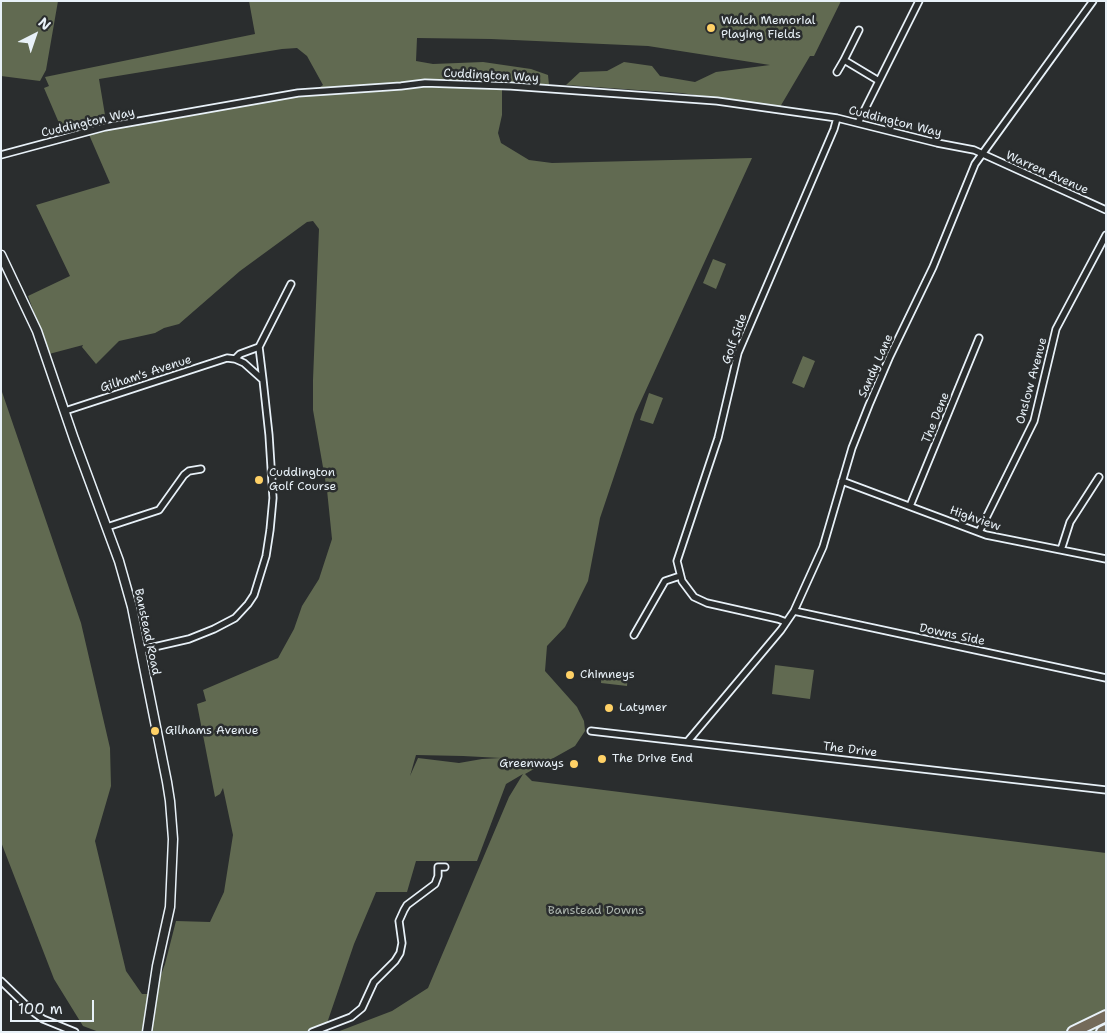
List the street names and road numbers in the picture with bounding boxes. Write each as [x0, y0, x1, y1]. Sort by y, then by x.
street label: Cuddington Way [443, 66, 539, 86]
street label: Cuddington Way [847, 103, 943, 141]
street label: Cuddington Way [40, 105, 136, 141]
street label: Warren Avenue [1003, 148, 1091, 198]
street label: Golf Side [719, 312, 751, 366]
street label: Sandy Lane [856, 332, 896, 400]
street label: Onslow Avenue [1014, 336, 1050, 426]
street label: Gilham's Avenue [99, 352, 193, 396]
street label: The Dene [919, 390, 953, 446]
street label: Highview [948, 504, 1002, 534]
street label: Banstead Road [131, 587, 163, 677]
street label: Downs Side [918, 621, 986, 649]
street label: The Drive [822, 740, 878, 760]

